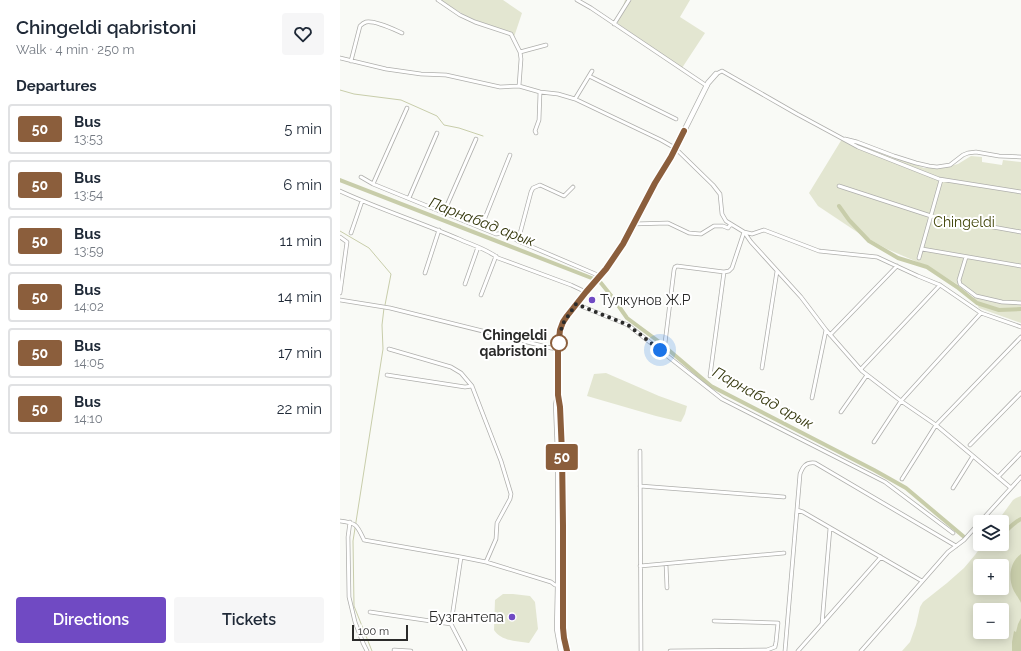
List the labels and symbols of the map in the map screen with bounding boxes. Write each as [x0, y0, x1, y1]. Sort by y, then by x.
water label: Парнабад арык [426, 194, 538, 251]
park label: Chingeldi [933, 214, 995, 230]
place label: Тулкунов Ж.Р [600, 292, 691, 308]
marker: Тулкунов Ж.Р [587, 295, 597, 305]
place label: Chingeldi qabristoni [480, 327, 547, 359]
marker: Chingeldi qabristoni [550, 334, 568, 352]
your location [650, 340, 670, 360]
water label: Парнабад арык [710, 363, 817, 433]
line badge: 50 [544, 444, 580, 470]
place label: Бузгантепа [429, 609, 504, 625]
marker: Бузгантепа [507, 612, 517, 622]
scale bar [352, 623, 408, 642]

